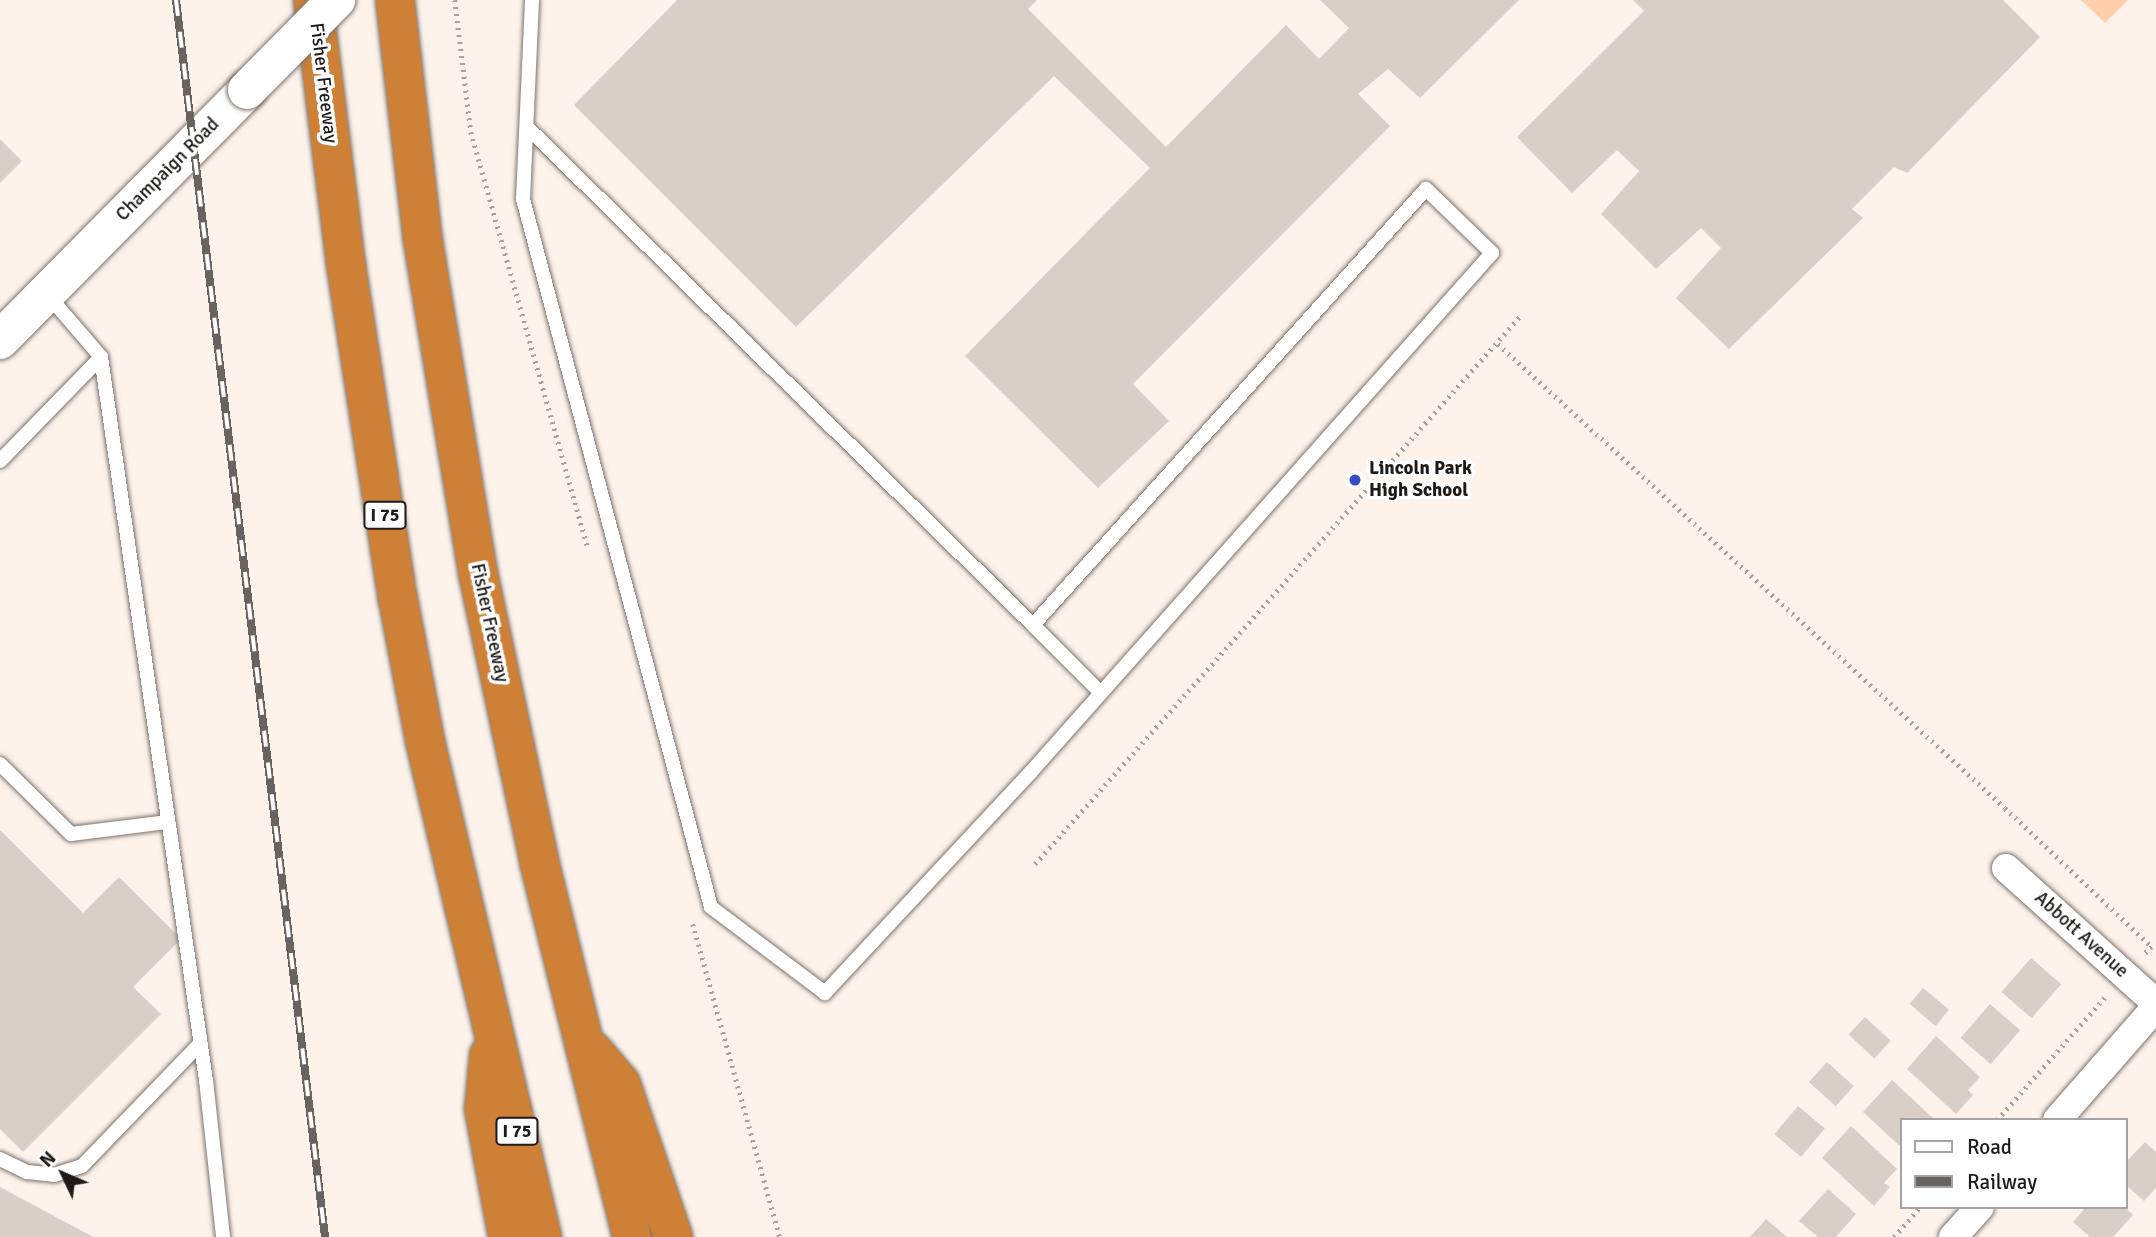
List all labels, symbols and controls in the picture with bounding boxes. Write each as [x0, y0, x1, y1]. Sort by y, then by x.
street label: Fisher Freeway [304, 22, 342, 144]
street label: Champaign Road [112, 114, 224, 226]
place label: Lincoln Park High School [1369, 458, 1472, 502]
marker: Lincoln Park High School [1347, 472, 1363, 488]
road number: I 75 [362, 500, 408, 530]
street label: Fisher Freeway [465, 561, 513, 685]
street label: Abbott Avenue [2029, 887, 2133, 983]
road number: I 75 [494, 1116, 540, 1146]
legend [1900, 1118, 2128, 1209]
text: Road [1967, 1134, 2012, 1160]
north arrow [28, 1139, 98, 1209]
text: N [35, 1146, 61, 1173]
text: Railway [1967, 1169, 2037, 1195]

